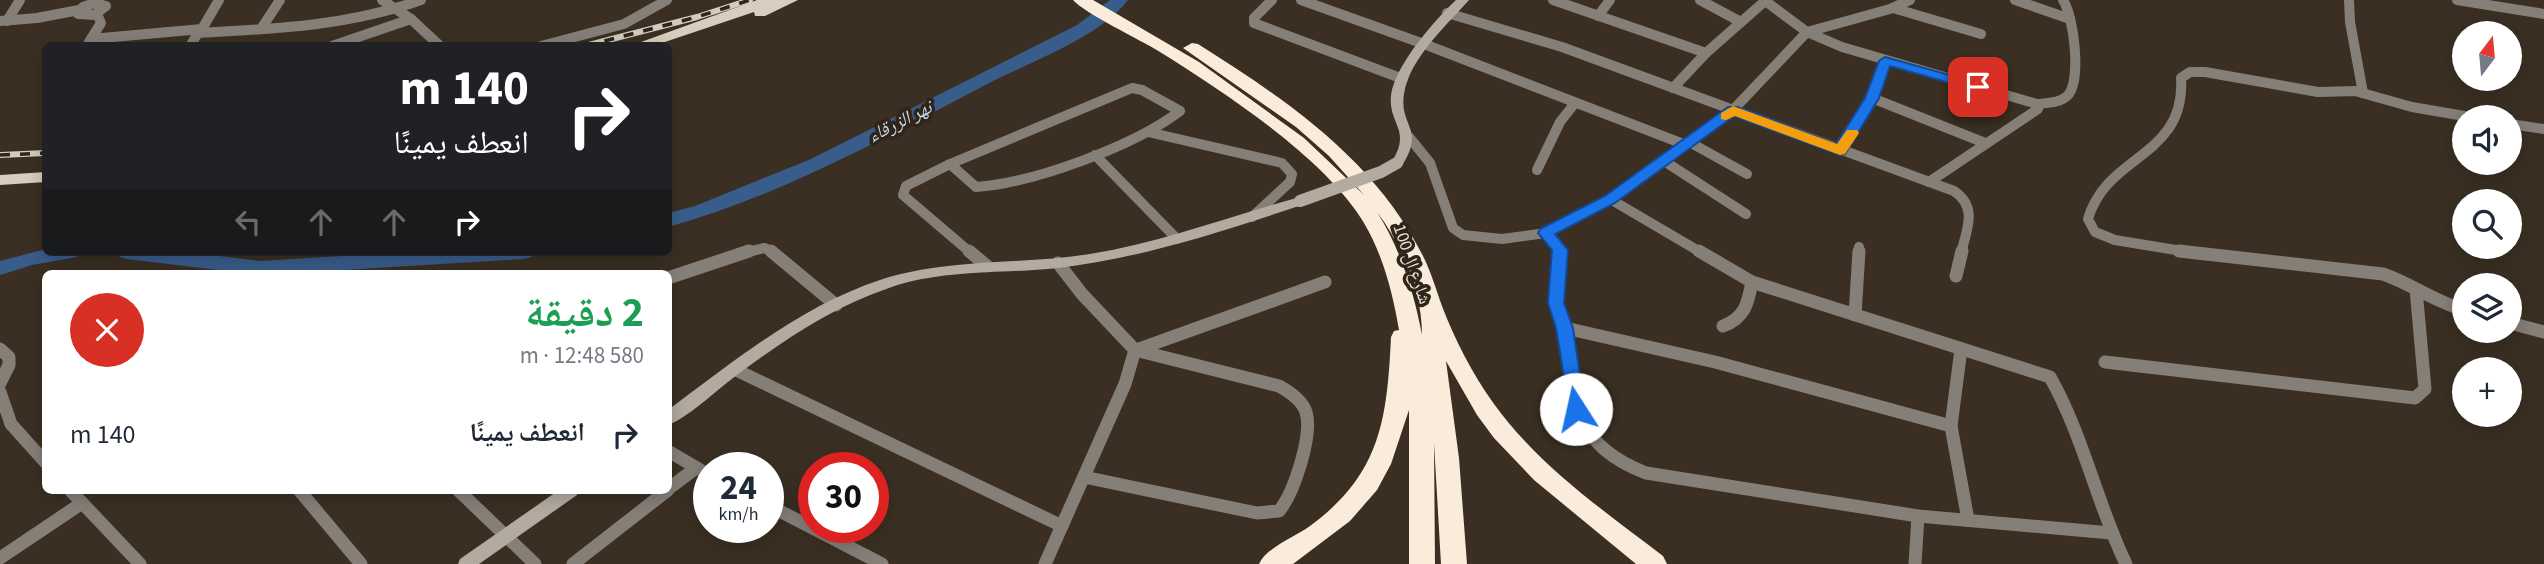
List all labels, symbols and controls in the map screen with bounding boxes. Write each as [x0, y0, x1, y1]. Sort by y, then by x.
north arrow [2452, 21, 2522, 91]
map controls [2452, 21, 2522, 427]
text: 140 m [400, 54, 529, 124]
pin [1948, 57, 2008, 117]
icon: arrive [1959, 68, 1997, 106]
icon: right [553, 70, 644, 161]
water label: نهر الزرقاء [863, 93, 939, 150]
button: sound [2452, 105, 2522, 175]
text: انعطف يمينًا [394, 120, 529, 166]
button: search [2452, 189, 2522, 259]
icon: left [229, 203, 267, 241]
icon: ahead [302, 203, 340, 241]
icon: ahead [375, 203, 413, 241]
icon: right [448, 203, 486, 241]
street label: شارع ال 100 [1387, 221, 1437, 307]
button: layers [2452, 273, 2522, 343]
text: 2 دقيقة [525, 283, 644, 343]
button: close [70, 293, 144, 367]
text: 580 m · 12:48 [520, 339, 644, 372]
button: + [2452, 357, 2522, 427]
position arrow [1539, 372, 1613, 446]
text: انعطف يمينًا [470, 414, 585, 451]
text: 140 m [70, 416, 136, 453]
icon: right [606, 416, 644, 454]
speed limit sign: 30 [798, 452, 889, 543]
text: 24 [720, 463, 757, 513]
text: km/h [719, 502, 758, 527]

